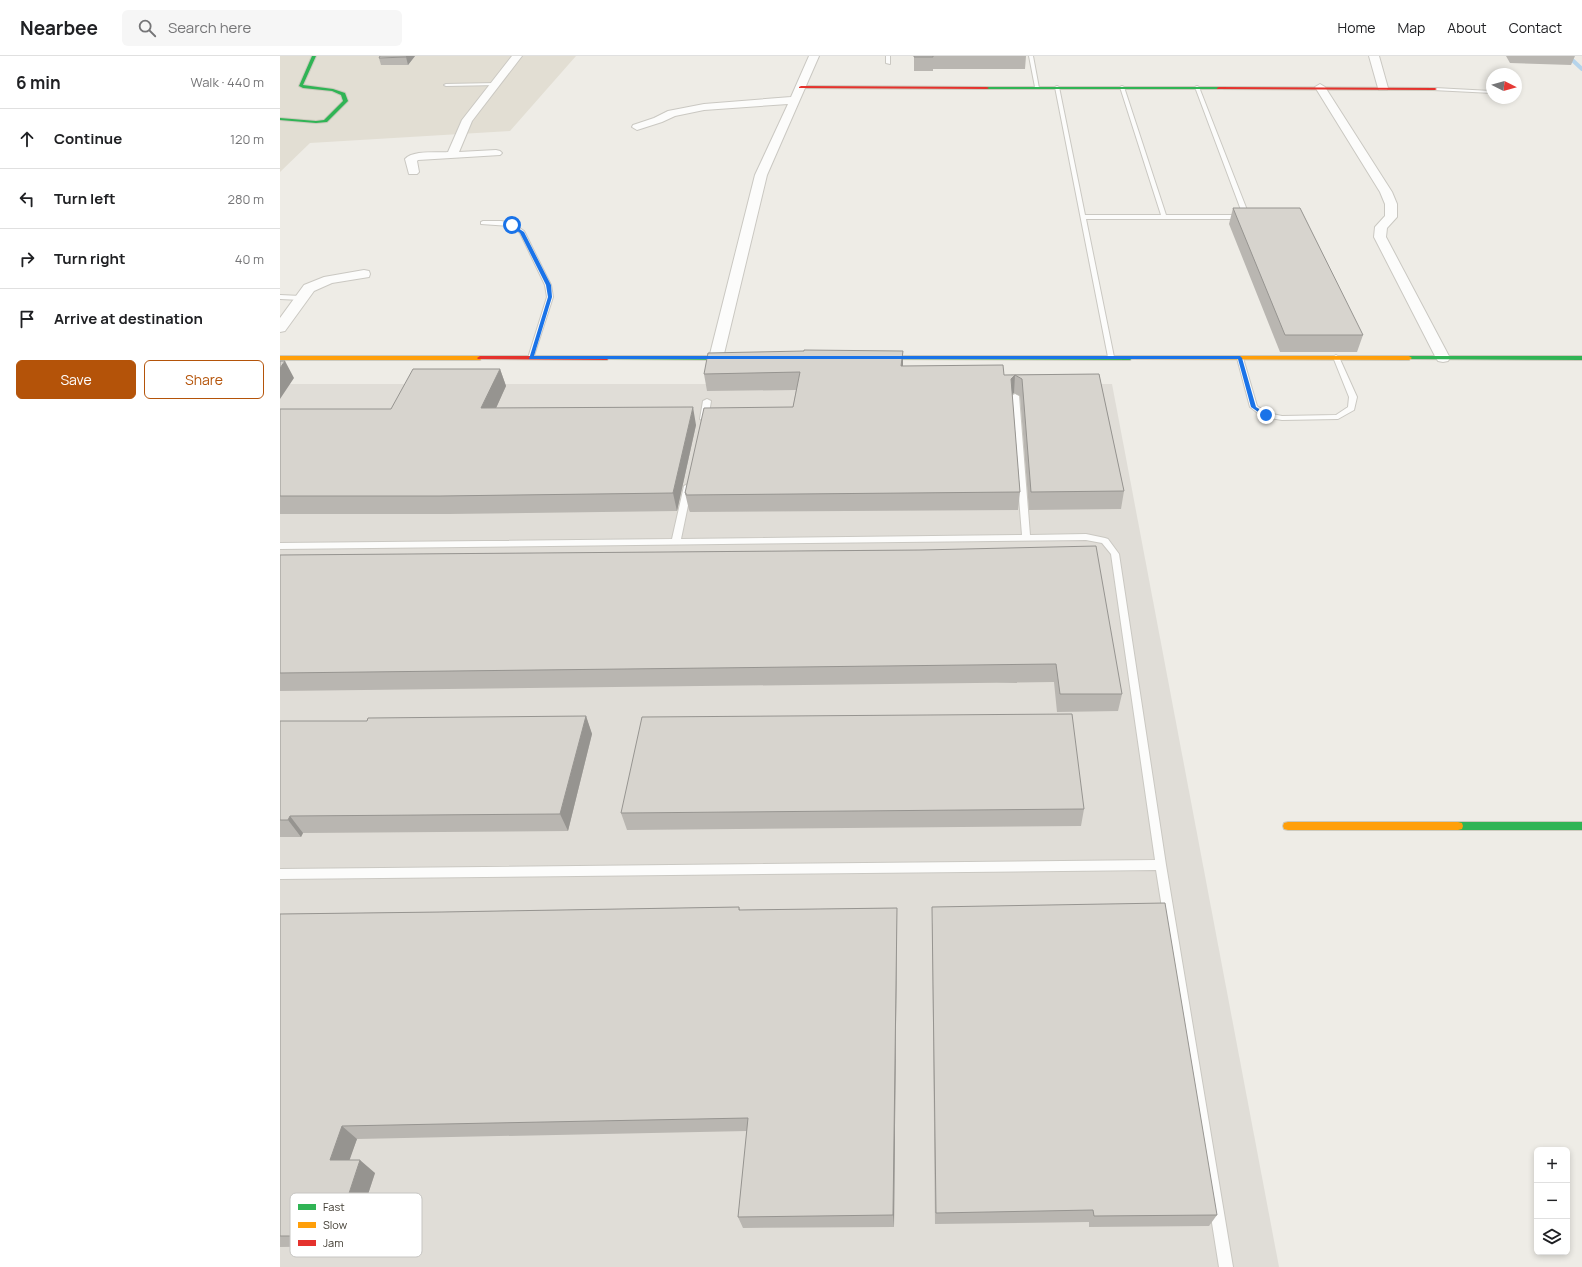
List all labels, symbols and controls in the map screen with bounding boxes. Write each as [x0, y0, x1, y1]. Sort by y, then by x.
search box [122, 10, 402, 46]
text: Nearbee [20, 15, 98, 41]
icon: search [136, 17, 158, 39]
text: Search here [168, 17, 251, 38]
text: Home [1338, 18, 1375, 37]
text: Map [1397, 18, 1425, 37]
text: About [1447, 18, 1487, 37]
text: Contact [1509, 18, 1562, 37]
north arrow [1486, 68, 1522, 104]
text: 6 min [16, 71, 61, 94]
text: Walk · 440 m [191, 73, 264, 91]
icon: ahead [16, 128, 38, 150]
text: Continue [54, 128, 122, 149]
text: 120 m [230, 130, 264, 148]
icon: left [16, 188, 38, 210]
text: Turn left [54, 188, 116, 209]
text: 280 m [227, 190, 264, 208]
route start [503, 216, 521, 234]
icon: right [16, 248, 38, 270]
text: Turn right [54, 248, 125, 269]
text: 40 m [235, 250, 264, 268]
icon: arrive [16, 308, 38, 330]
text: Arrive at destination [54, 308, 203, 329]
button: Save [16, 360, 136, 399]
button: Share [144, 360, 264, 399]
route end [1257, 406, 1275, 424]
map controls [1534, 1147, 1570, 1255]
button: + [1534, 1147, 1570, 1183]
button: − [1534, 1183, 1570, 1219]
legend [290, 1193, 422, 1257]
text: Fast [323, 1199, 345, 1214]
text: Slow [323, 1217, 348, 1232]
button: layers [1534, 1219, 1570, 1255]
text: Jam [323, 1235, 344, 1250]

